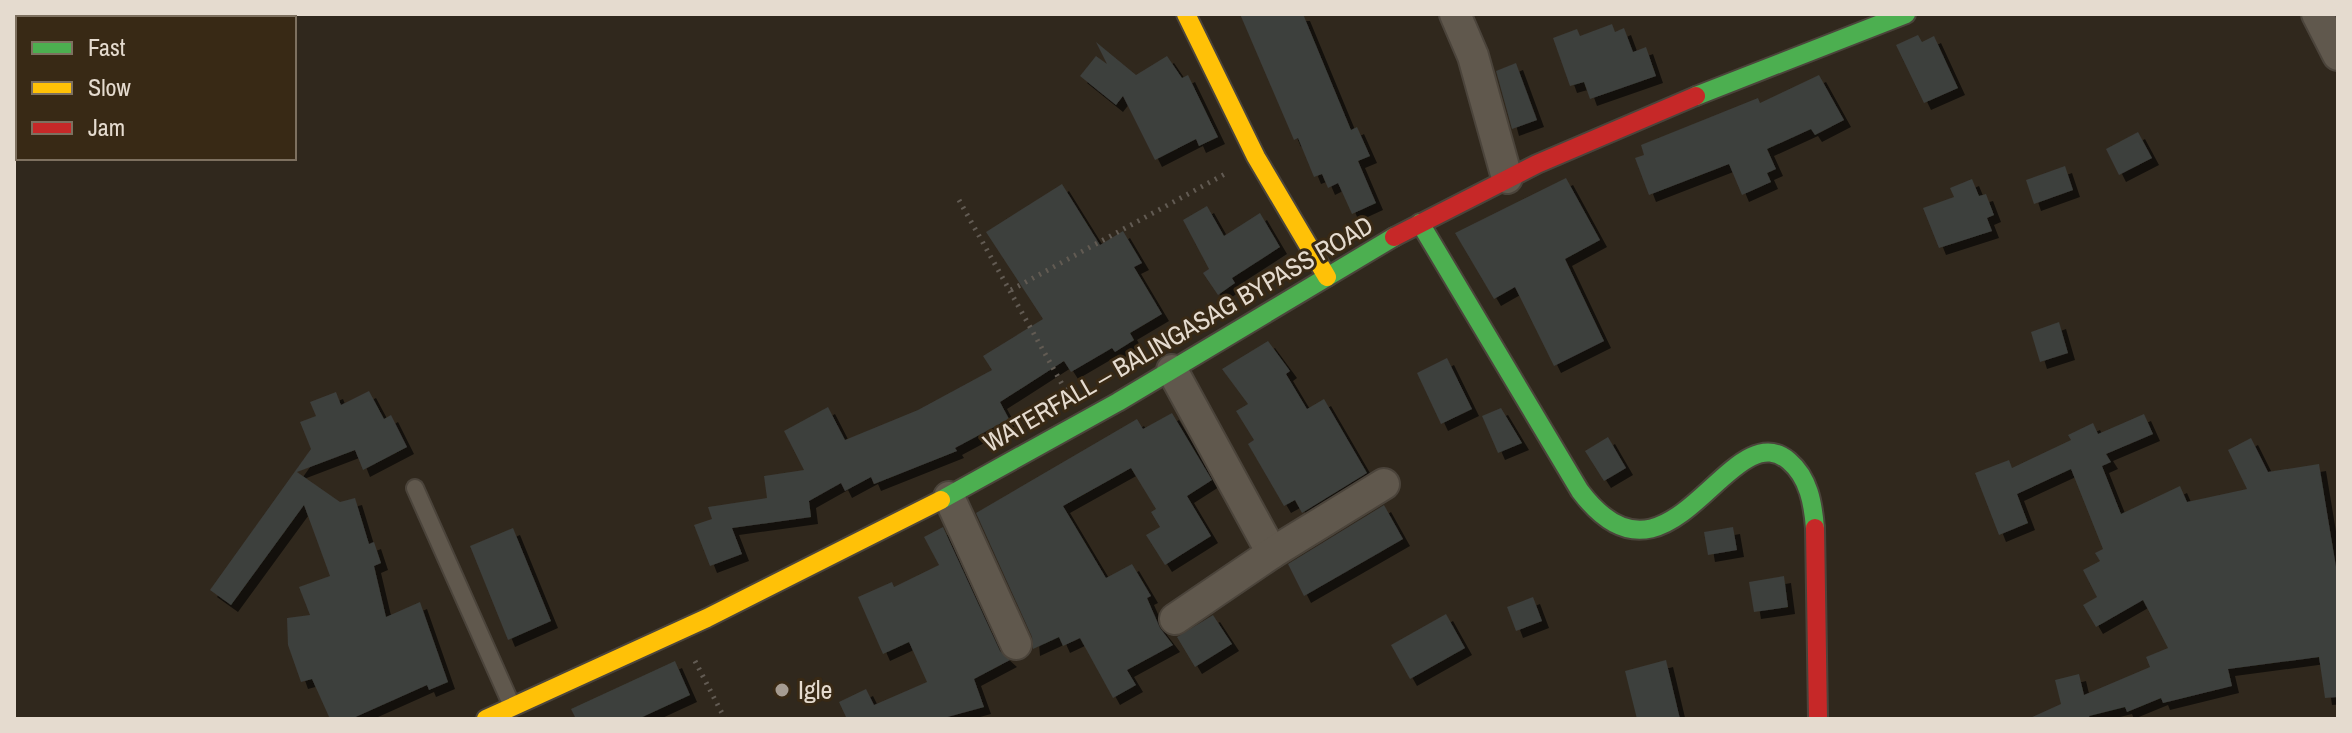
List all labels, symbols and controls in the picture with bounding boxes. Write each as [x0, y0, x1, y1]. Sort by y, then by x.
legend [16, 16, 296, 160]
text: Fast [88, 31, 126, 63]
text: Slow [88, 71, 131, 103]
text: Jam [88, 111, 125, 143]
street label: WATERFALL ‒ BALINGASAG BYPASS ROAD [976, 207, 1379, 460]
place label: Igle [798, 672, 832, 707]
marker: Igle [773, 681, 791, 699]

